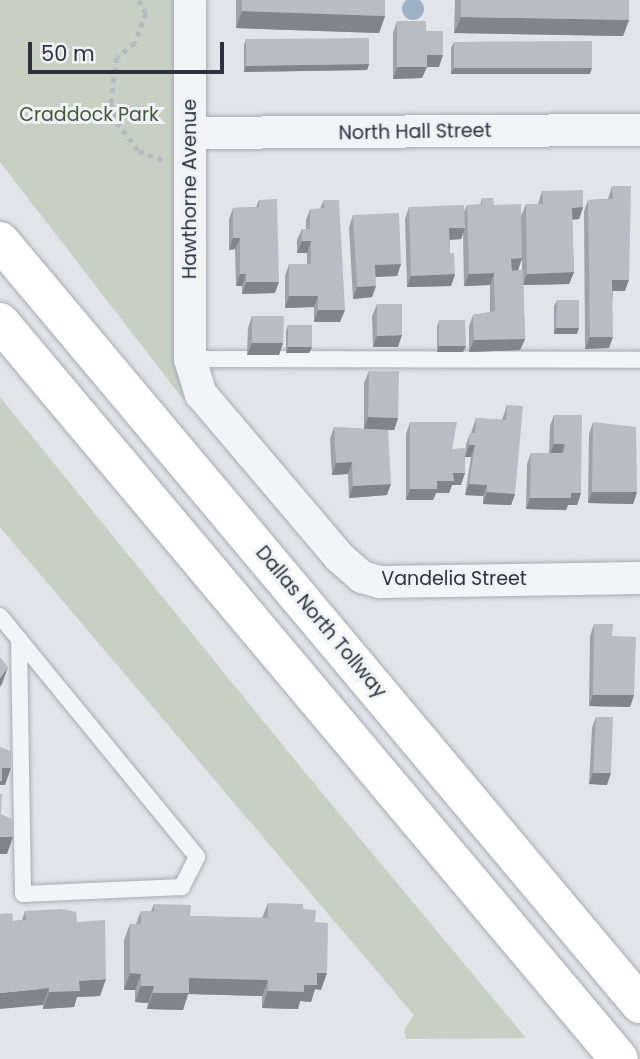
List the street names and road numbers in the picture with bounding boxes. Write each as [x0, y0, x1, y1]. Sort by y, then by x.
street label: Hawthorne Avenue [179, 99, 201, 279]
street label: North Hall Street [338, 119, 492, 145]
street label: Dallas North Tollway [251, 541, 391, 703]
street label: Vandelia Street [381, 568, 527, 590]

